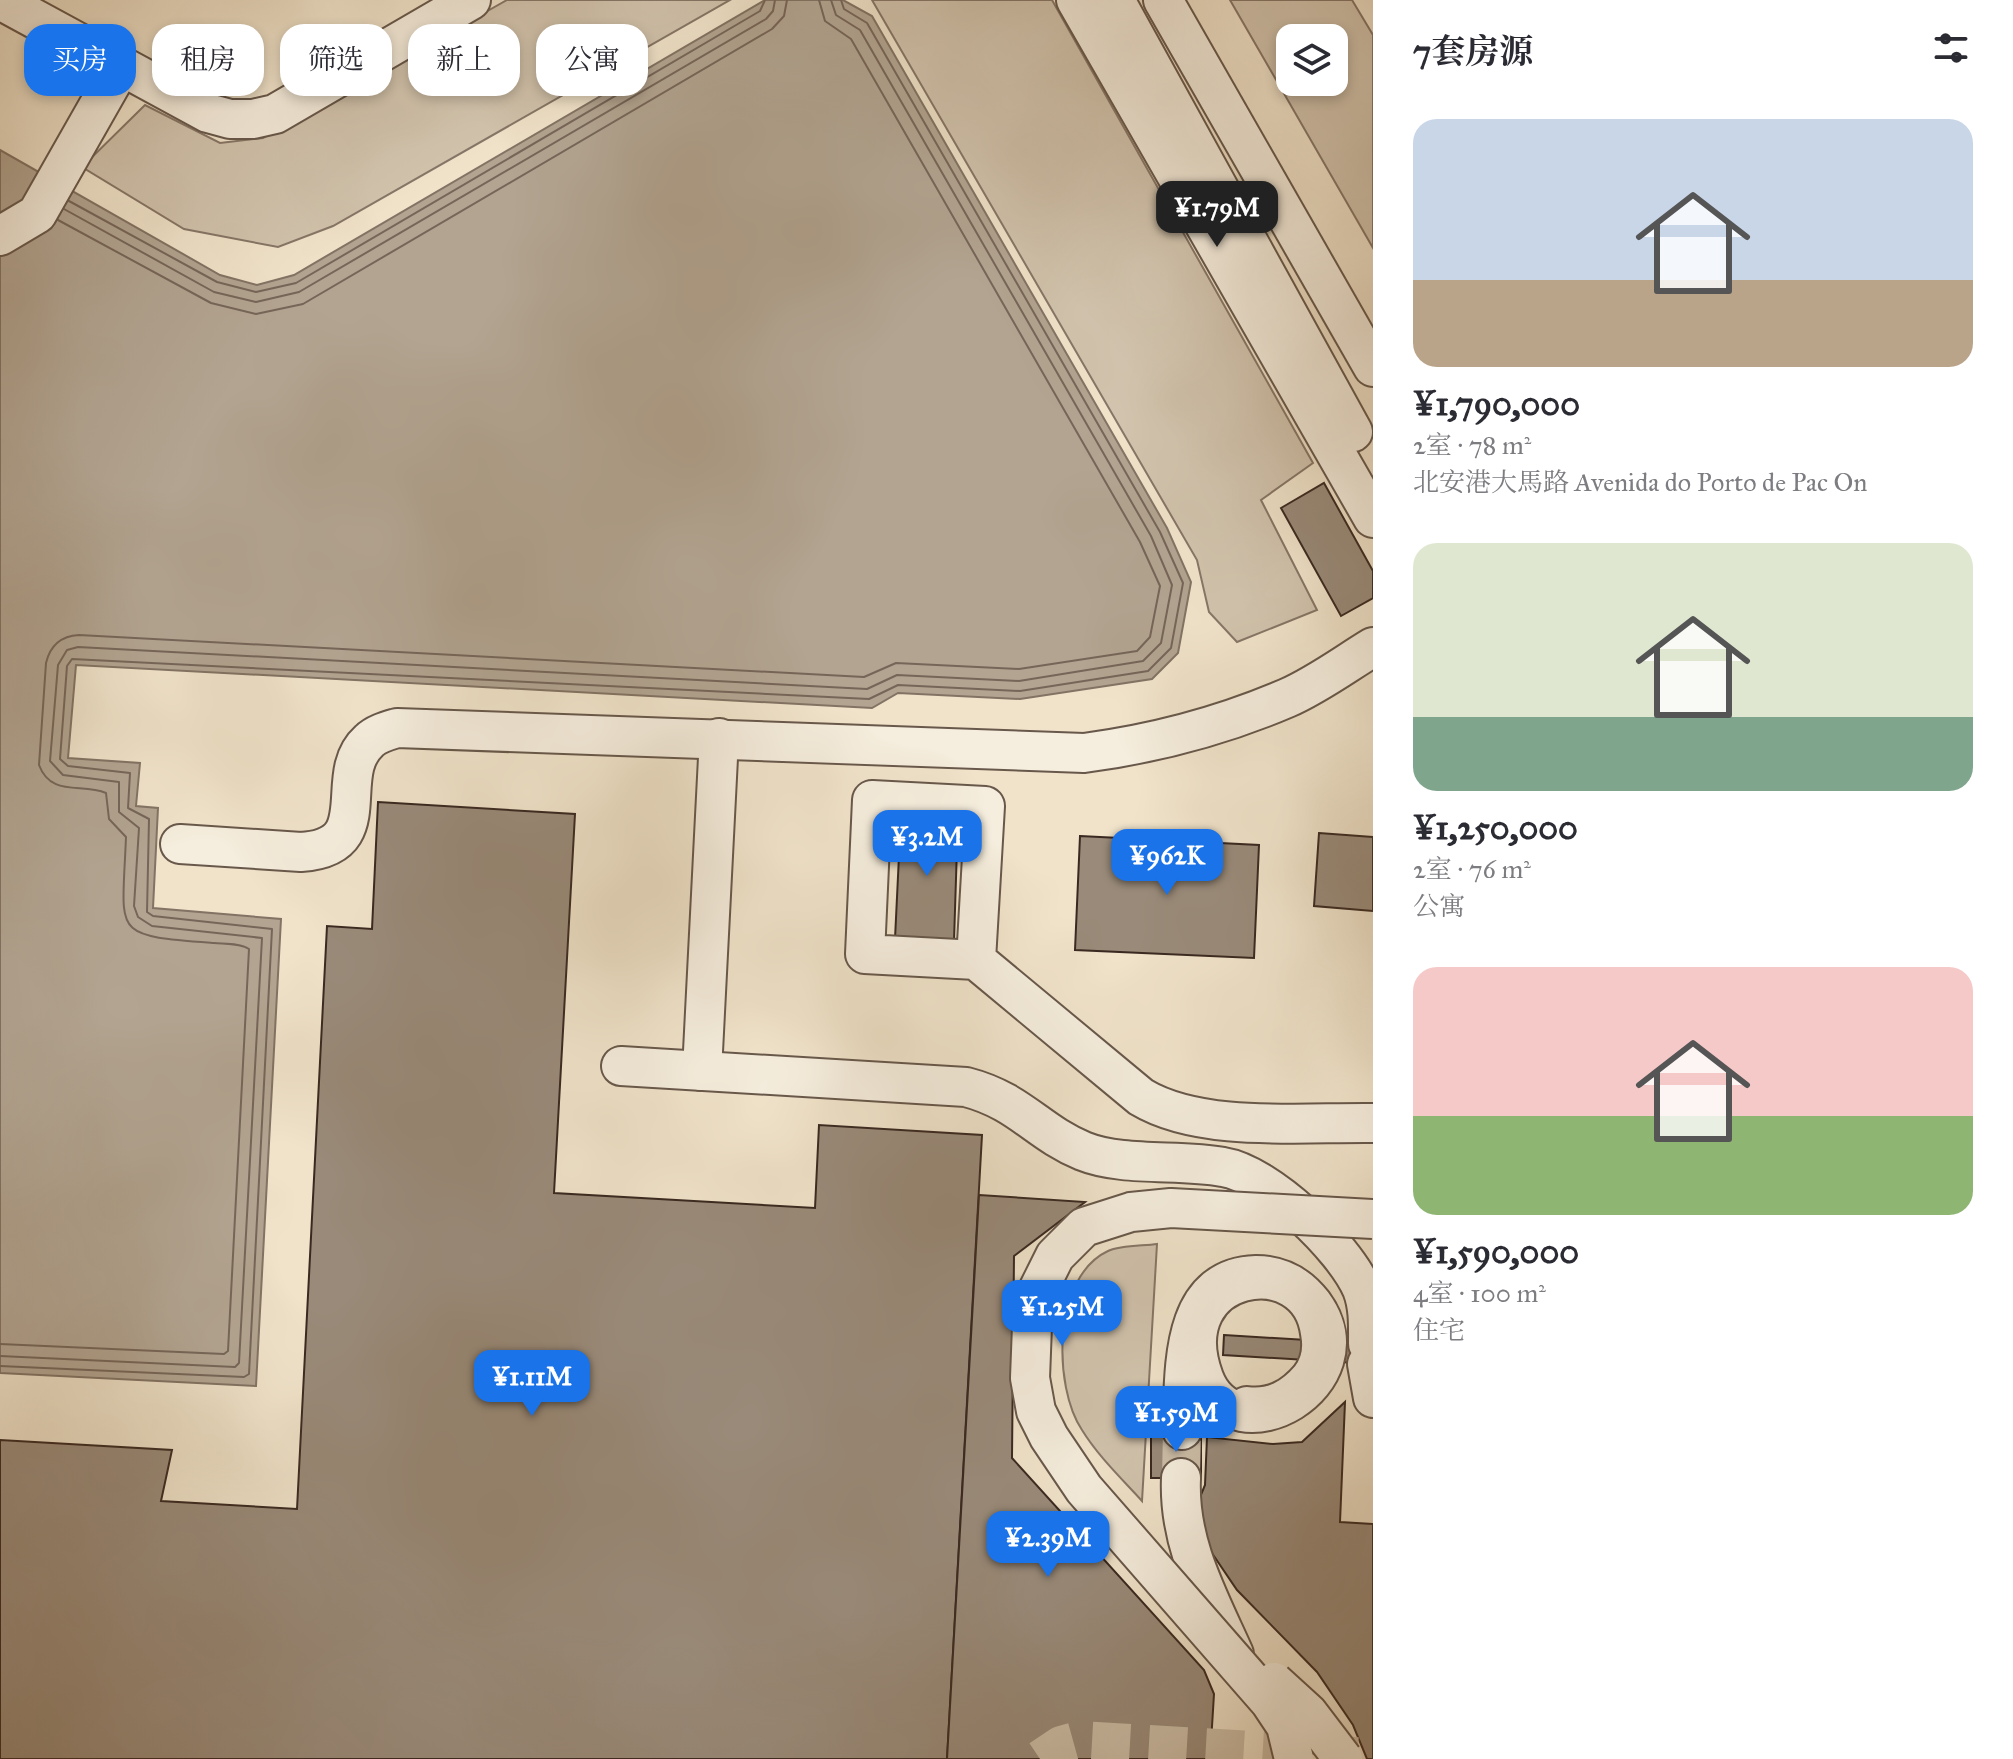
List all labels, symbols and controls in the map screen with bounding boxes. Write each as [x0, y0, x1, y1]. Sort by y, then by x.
chip: 买房 [24, 24, 136, 96]
chip: 租房 [152, 24, 264, 96]
chip: 筛选 [280, 24, 392, 96]
chip: 新上 [408, 24, 520, 96]
chip: 公寓 [536, 24, 648, 96]
map controls [1276, 24, 1348, 96]
button: layers [1276, 24, 1348, 96]
icon: filters [1929, 26, 1973, 70]
text: 7套房源 [1413, 31, 1533, 72]
icon: home [1621, 171, 1765, 315]
pin: ¥1.79M [1152, 181, 1282, 249]
text: ¥1.79M [1174, 191, 1260, 223]
text: ¥1,790,000 [1413, 383, 1580, 424]
text: 2室 · 78 m² [1413, 429, 1531, 461]
text: 北安港大馬路 Avenida do Porto de Pac On [1413, 466, 1867, 498]
icon: home [1621, 595, 1765, 739]
text: ¥1,250,000 [1413, 807, 1578, 848]
pin: ¥3.2M [871, 810, 983, 878]
text: ¥3.2M [891, 820, 963, 852]
pin: ¥962K [1111, 829, 1223, 897]
text: ¥962K [1129, 839, 1205, 871]
text: 2室 · 76 m² [1413, 853, 1531, 885]
text: 公寓 [1413, 890, 1465, 922]
icon: home [1621, 1019, 1765, 1163]
text: ¥1,590,000 [1413, 1231, 1579, 1272]
text: 4室 · 100 m² [1413, 1277, 1546, 1309]
pin: ¥1.25M [997, 1280, 1127, 1348]
text: ¥1.25M [1020, 1290, 1104, 1322]
text: 住宅 [1413, 1314, 1465, 1346]
pin: ¥1.11M [467, 1350, 597, 1418]
text: ¥1.11M [492, 1360, 572, 1392]
pin: ¥1.59M [1111, 1386, 1241, 1454]
text: ¥1.59M [1133, 1396, 1219, 1428]
pin: ¥2.39M [983, 1511, 1113, 1579]
text: ¥2.39M [1005, 1521, 1092, 1553]

